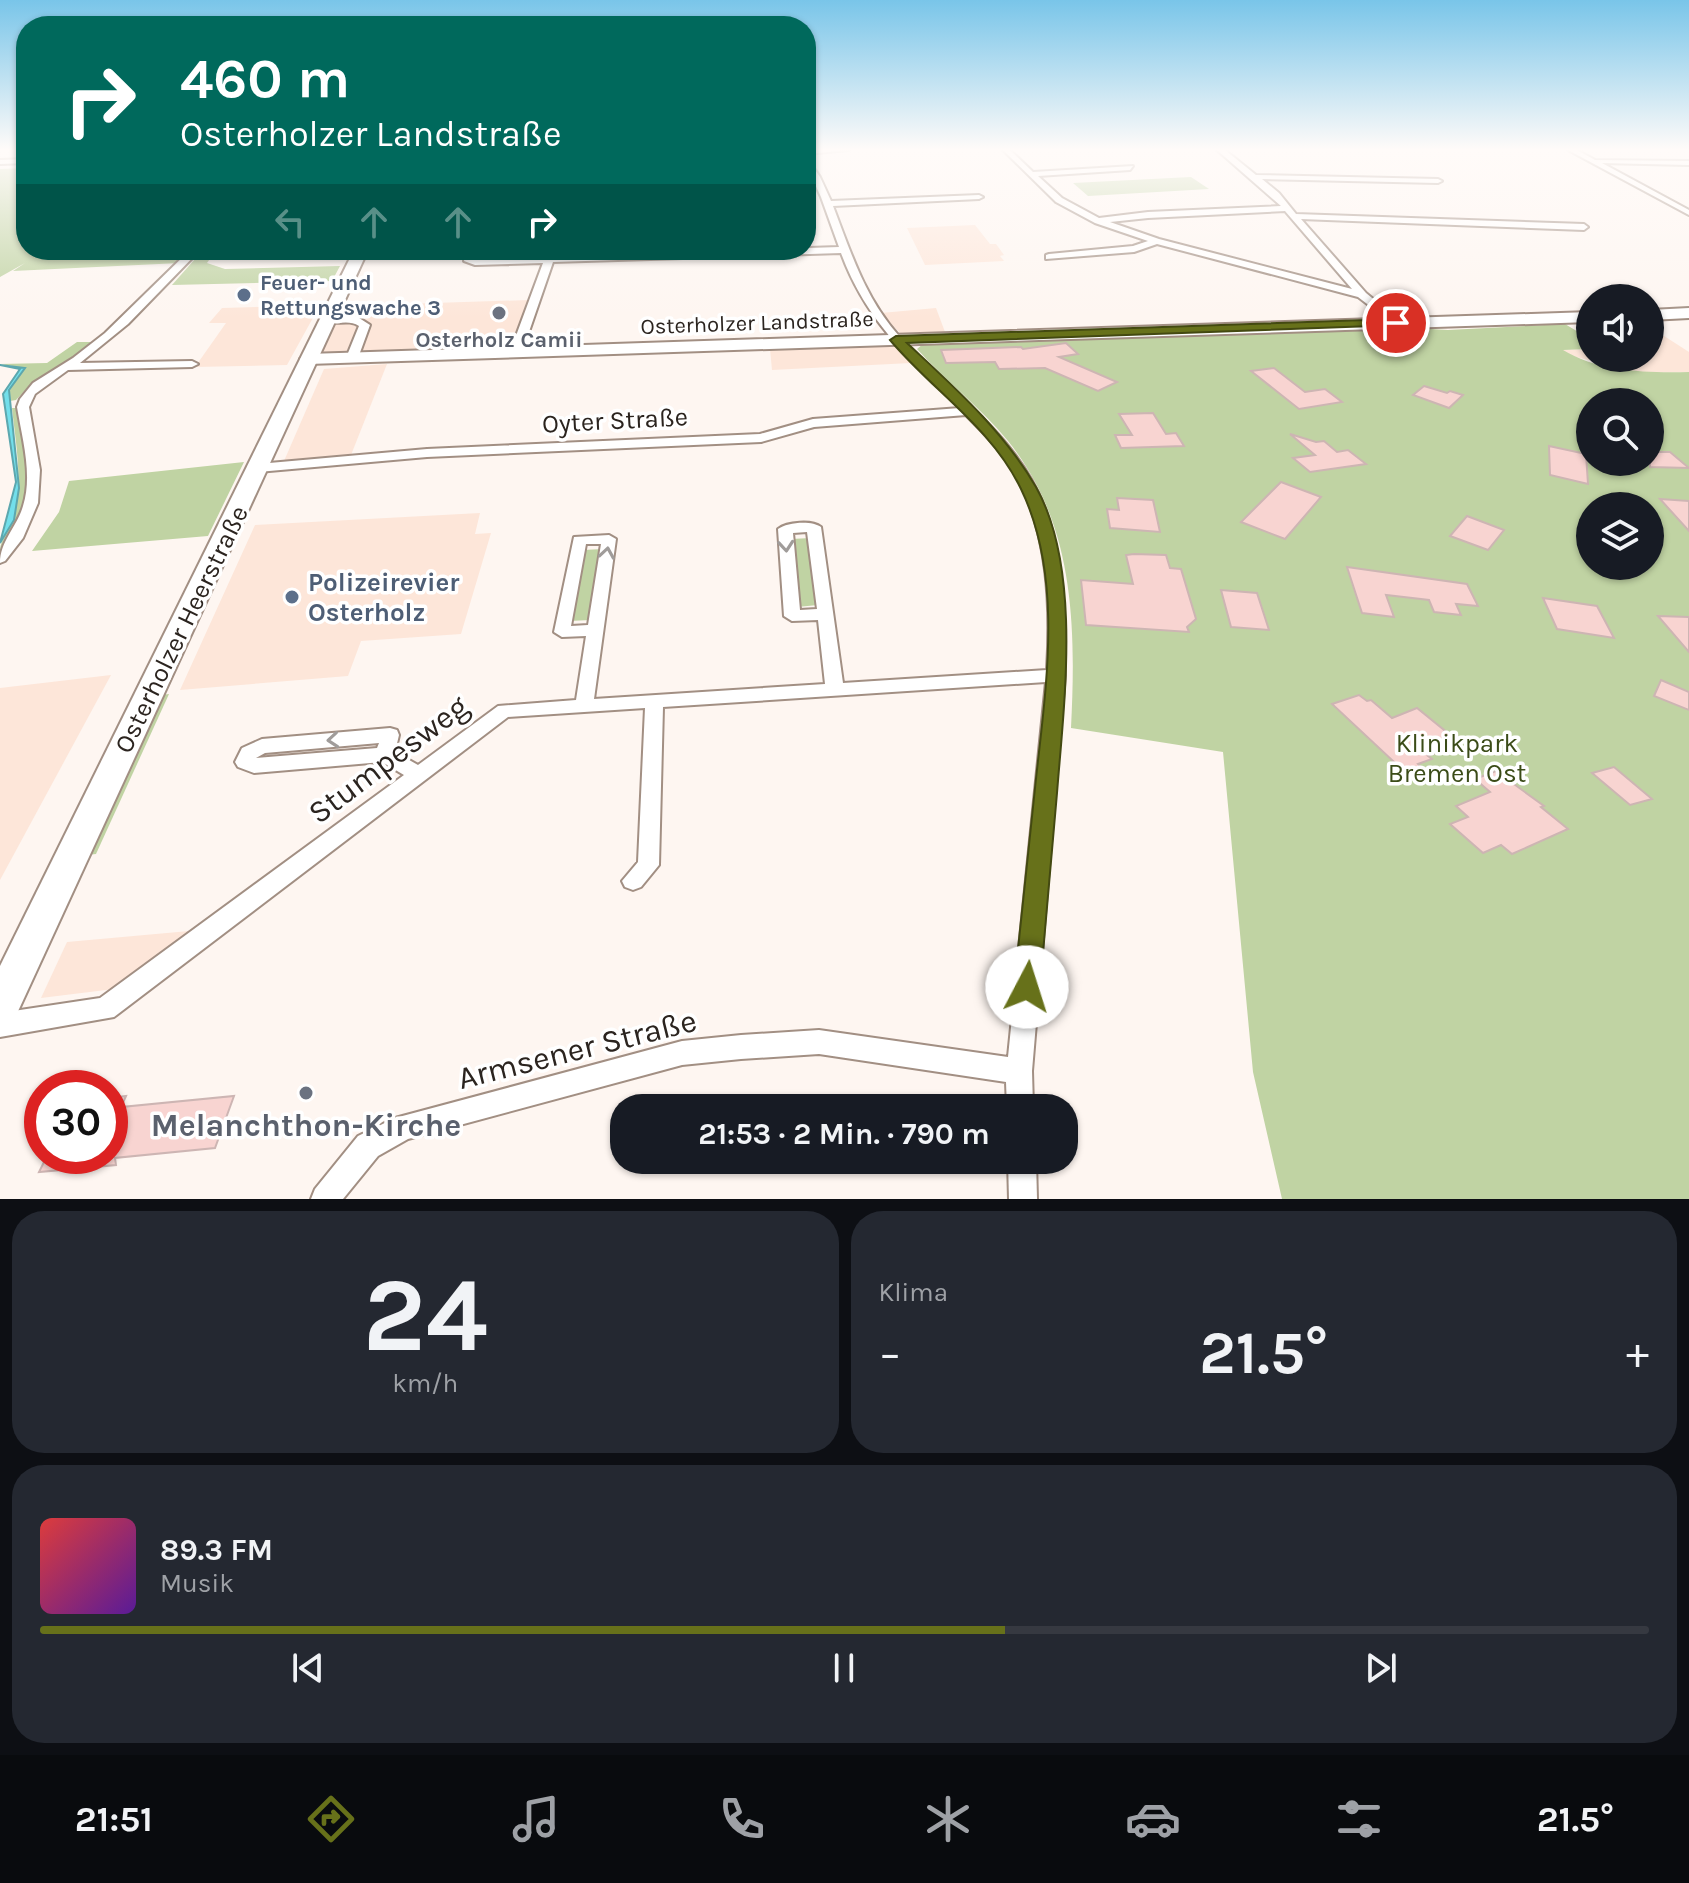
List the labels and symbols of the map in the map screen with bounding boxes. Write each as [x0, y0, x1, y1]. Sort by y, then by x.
place label: Feuer- und Rettungswache 3 [260, 270, 441, 321]
marker: Feuer- und Rettungswache 3 [235, 286, 253, 304]
pin [1362, 289, 1430, 357]
marker: Osterholz Camii [490, 304, 508, 322]
street label: Osterholzer Landstraße [640, 306, 874, 340]
place label: Osterholz Camii [415, 327, 583, 353]
street label: Oyter Straße [541, 401, 689, 440]
street label: Osterholzer Heerstraße [108, 500, 255, 758]
one-way arrow [777, 540, 794, 553]
one-way arrow [598, 546, 615, 560]
place label: Polizeirevier Osterholz [308, 567, 460, 628]
marker: Polizeirevier Osterholz [283, 588, 301, 606]
street label: Stumpesweg [301, 687, 475, 831]
park label: Klinikpark Bremen Ost [1388, 728, 1527, 789]
one-way arrow [326, 731, 339, 748]
position arrow [985, 945, 1069, 1029]
street label: Armsener Straße [454, 1002, 700, 1097]
speed limit sign: 30 [24, 1070, 128, 1174]
marker: Melanchthon-Kirche [297, 1084, 315, 1102]
place label: Melanchthon-Kirche [151, 1107, 461, 1144]

